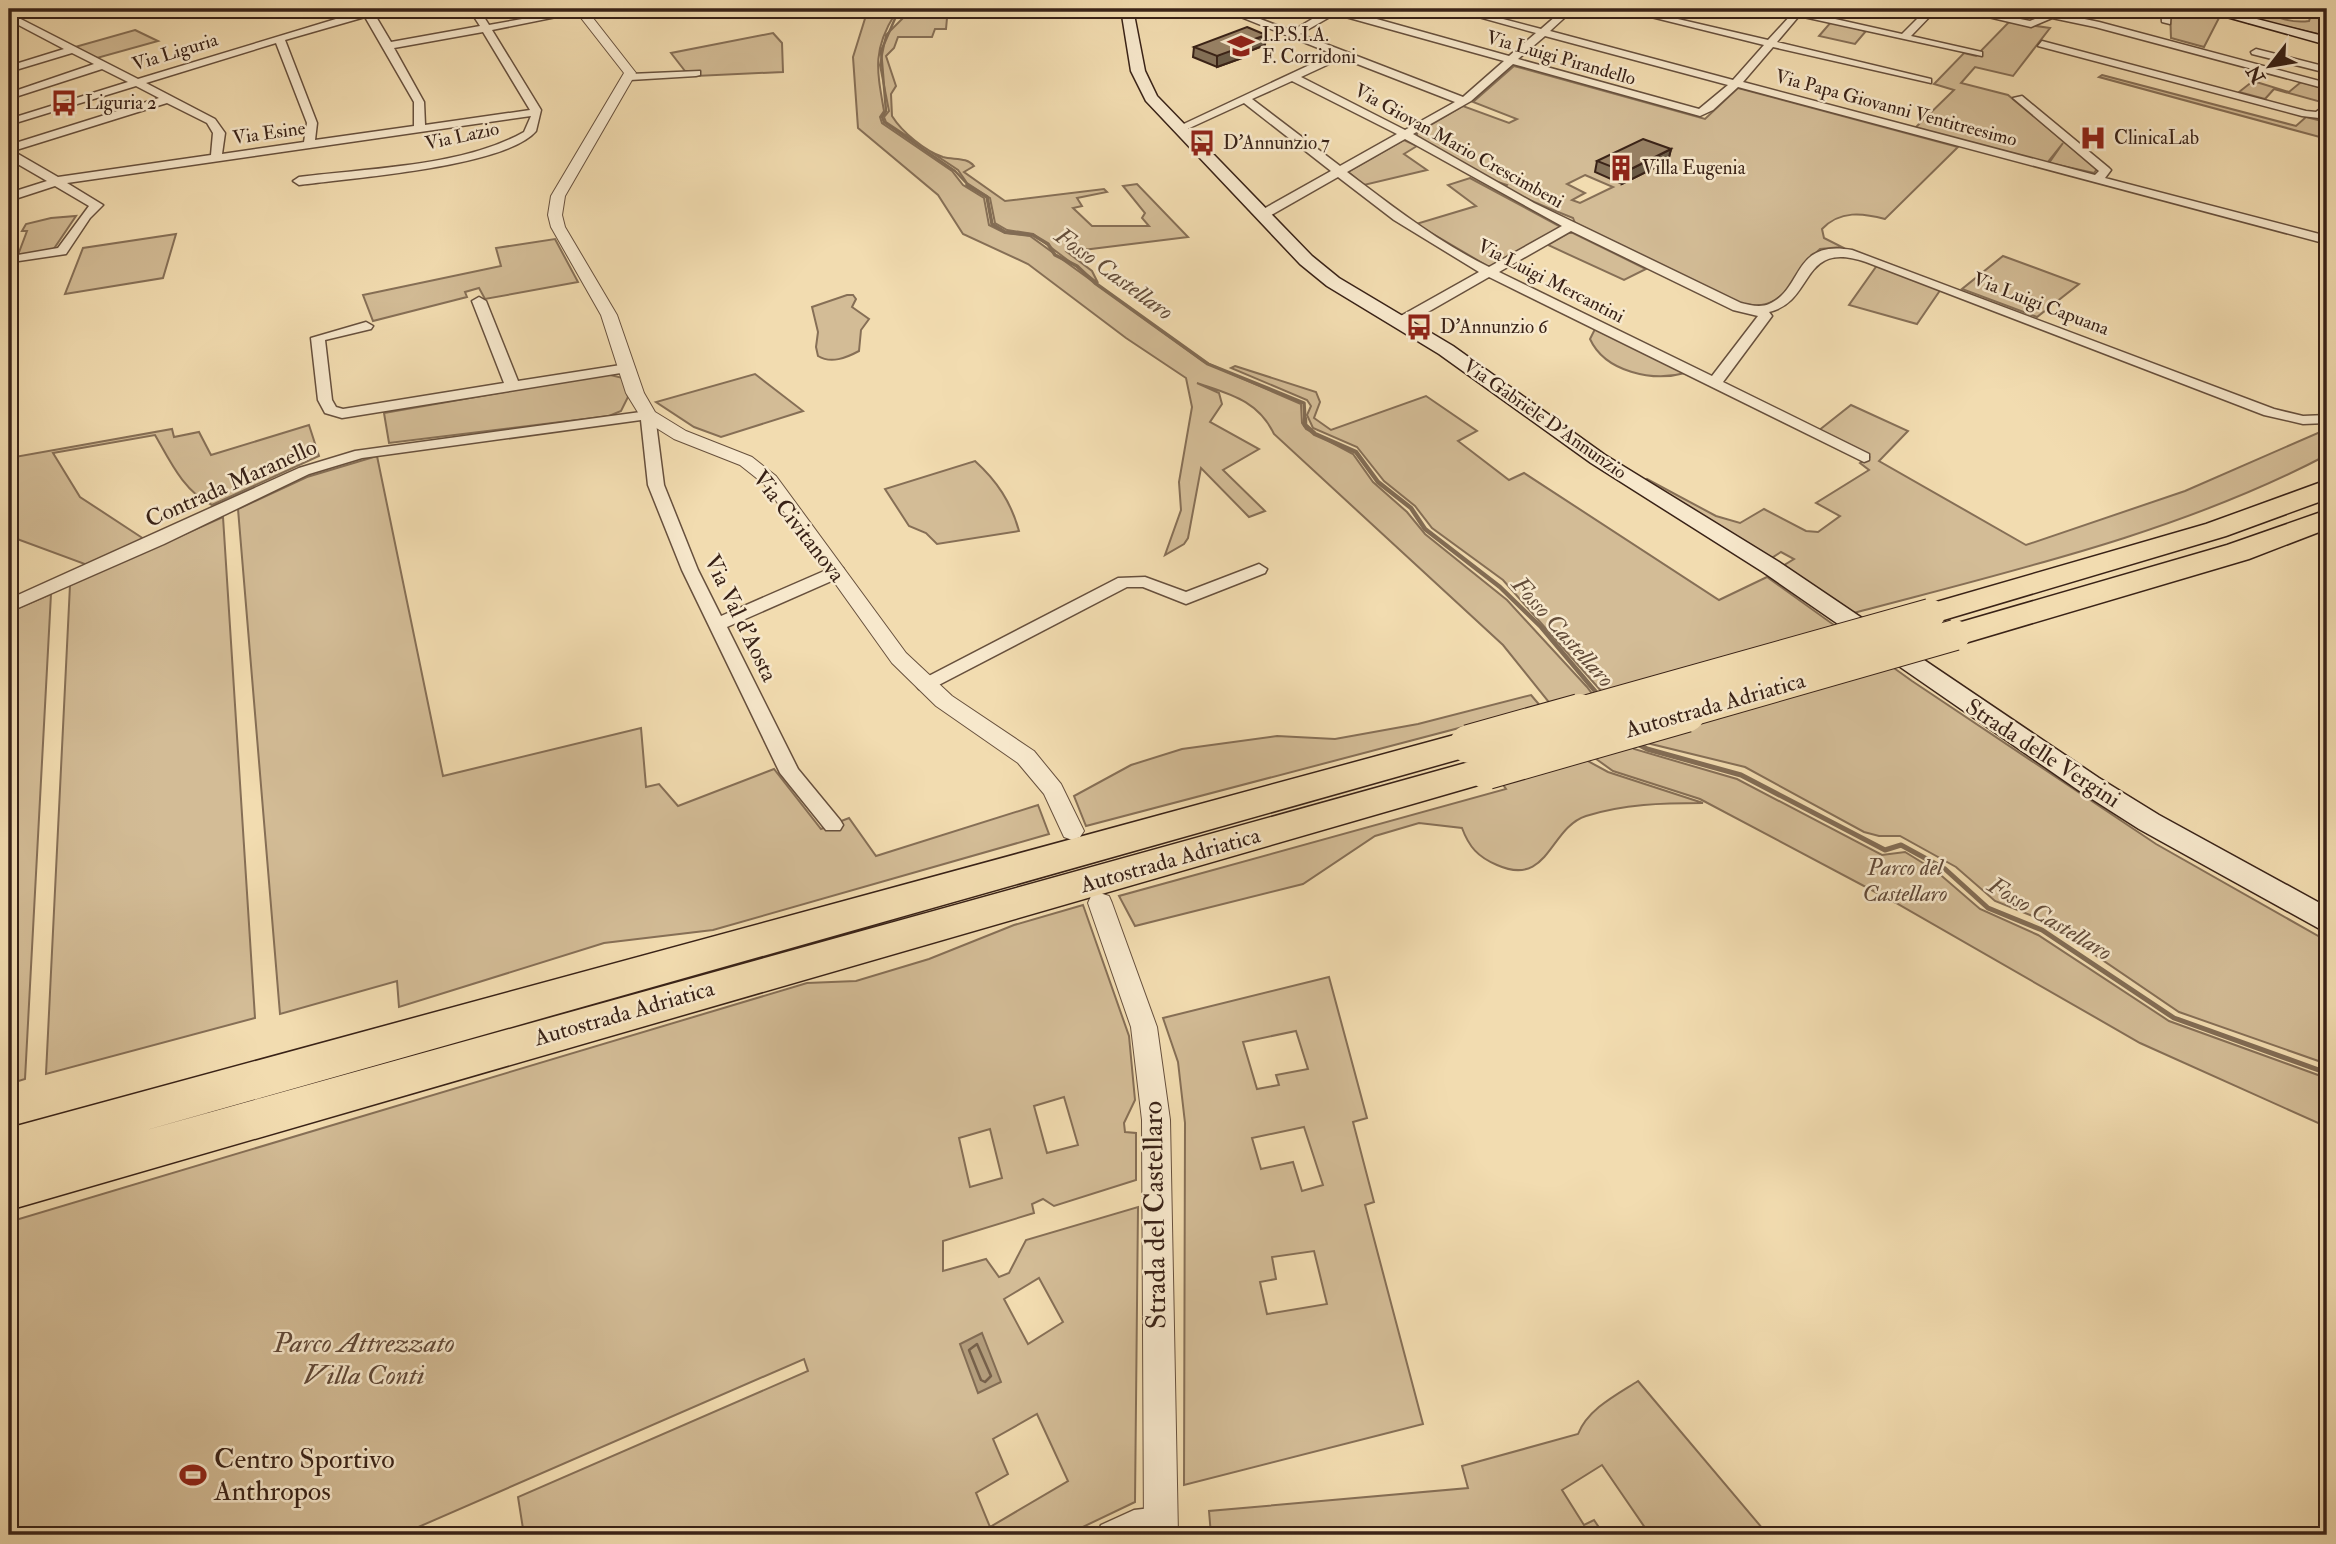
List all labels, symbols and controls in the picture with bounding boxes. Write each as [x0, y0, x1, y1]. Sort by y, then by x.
place label: I.P.S.I.A. F. Corridoni [1262, 23, 1356, 69]
street label: Via Luigi Pirandello [1484, 25, 1638, 91]
street label: Via Liguria [129, 28, 221, 76]
school or university icon: I.P.S.I.A. F. Corridoni [1226, 31, 1256, 61]
north arrow [2234, 32, 2304, 102]
text: N [2241, 60, 2271, 89]
street label: Via Papa Giovanni Ventitreesimo [1772, 64, 2020, 153]
street label: Via Giovan Mario Crescimbeni [1350, 78, 1568, 214]
bus stop icon: Liguria 2 [49, 88, 79, 118]
place label: Liguria 2 [85, 91, 157, 115]
street label: Via Esine [231, 116, 307, 150]
street label: Via Lazio [423, 116, 501, 156]
hospital icon: ClinicaLab [2078, 123, 2108, 153]
place label: ClinicaLab [2114, 126, 2199, 150]
bus stop icon: D'Annunzio 7 [1187, 128, 1217, 158]
place label: D'Annunzio 7 [1223, 131, 1330, 155]
building icon: Villa Eugenia [1606, 153, 1636, 183]
place label: Villa Eugenia [1642, 156, 1746, 180]
water label: Fosso Castellaro [1048, 220, 1180, 328]
street label: Via Luigi Mercantini [1474, 234, 1628, 328]
street label: Via Luigi Capuana [1969, 267, 2113, 342]
bus stop icon: D'Annunzio 6 [1404, 312, 1434, 342]
place label: D'Annunzio 6 [1440, 315, 1549, 339]
street label: Via Gabriele D'Annunzio [1459, 354, 1631, 484]
street label: Contrada Maranello [141, 432, 321, 534]
street label: Via Civitanova [746, 464, 852, 588]
street label: Via Val d'Aosta [698, 550, 785, 687]
water label: Fosso Castellaro [1504, 569, 1621, 694]
street label: Autostrada Adriatica [1621, 665, 1809, 745]
street label: Strada delle Vergini [1960, 692, 2126, 814]
street label: Autostrada Adriatica [1076, 820, 1264, 900]
park label: Parco del Castellaro [1862, 853, 1948, 908]
water label: Fosso Castellaro [1981, 869, 2118, 968]
street label: Autostrada Adriatica [530, 973, 718, 1053]
street label: Strada del Castellaro [1136, 1101, 1174, 1329]
park label: Parco Attrezzato Villa Conti [272, 1326, 455, 1393]
place label: Centro Sportivo Anthropos [213, 1442, 395, 1509]
sports icon: Centro Sportivo Anthropos [178, 1460, 208, 1490]

